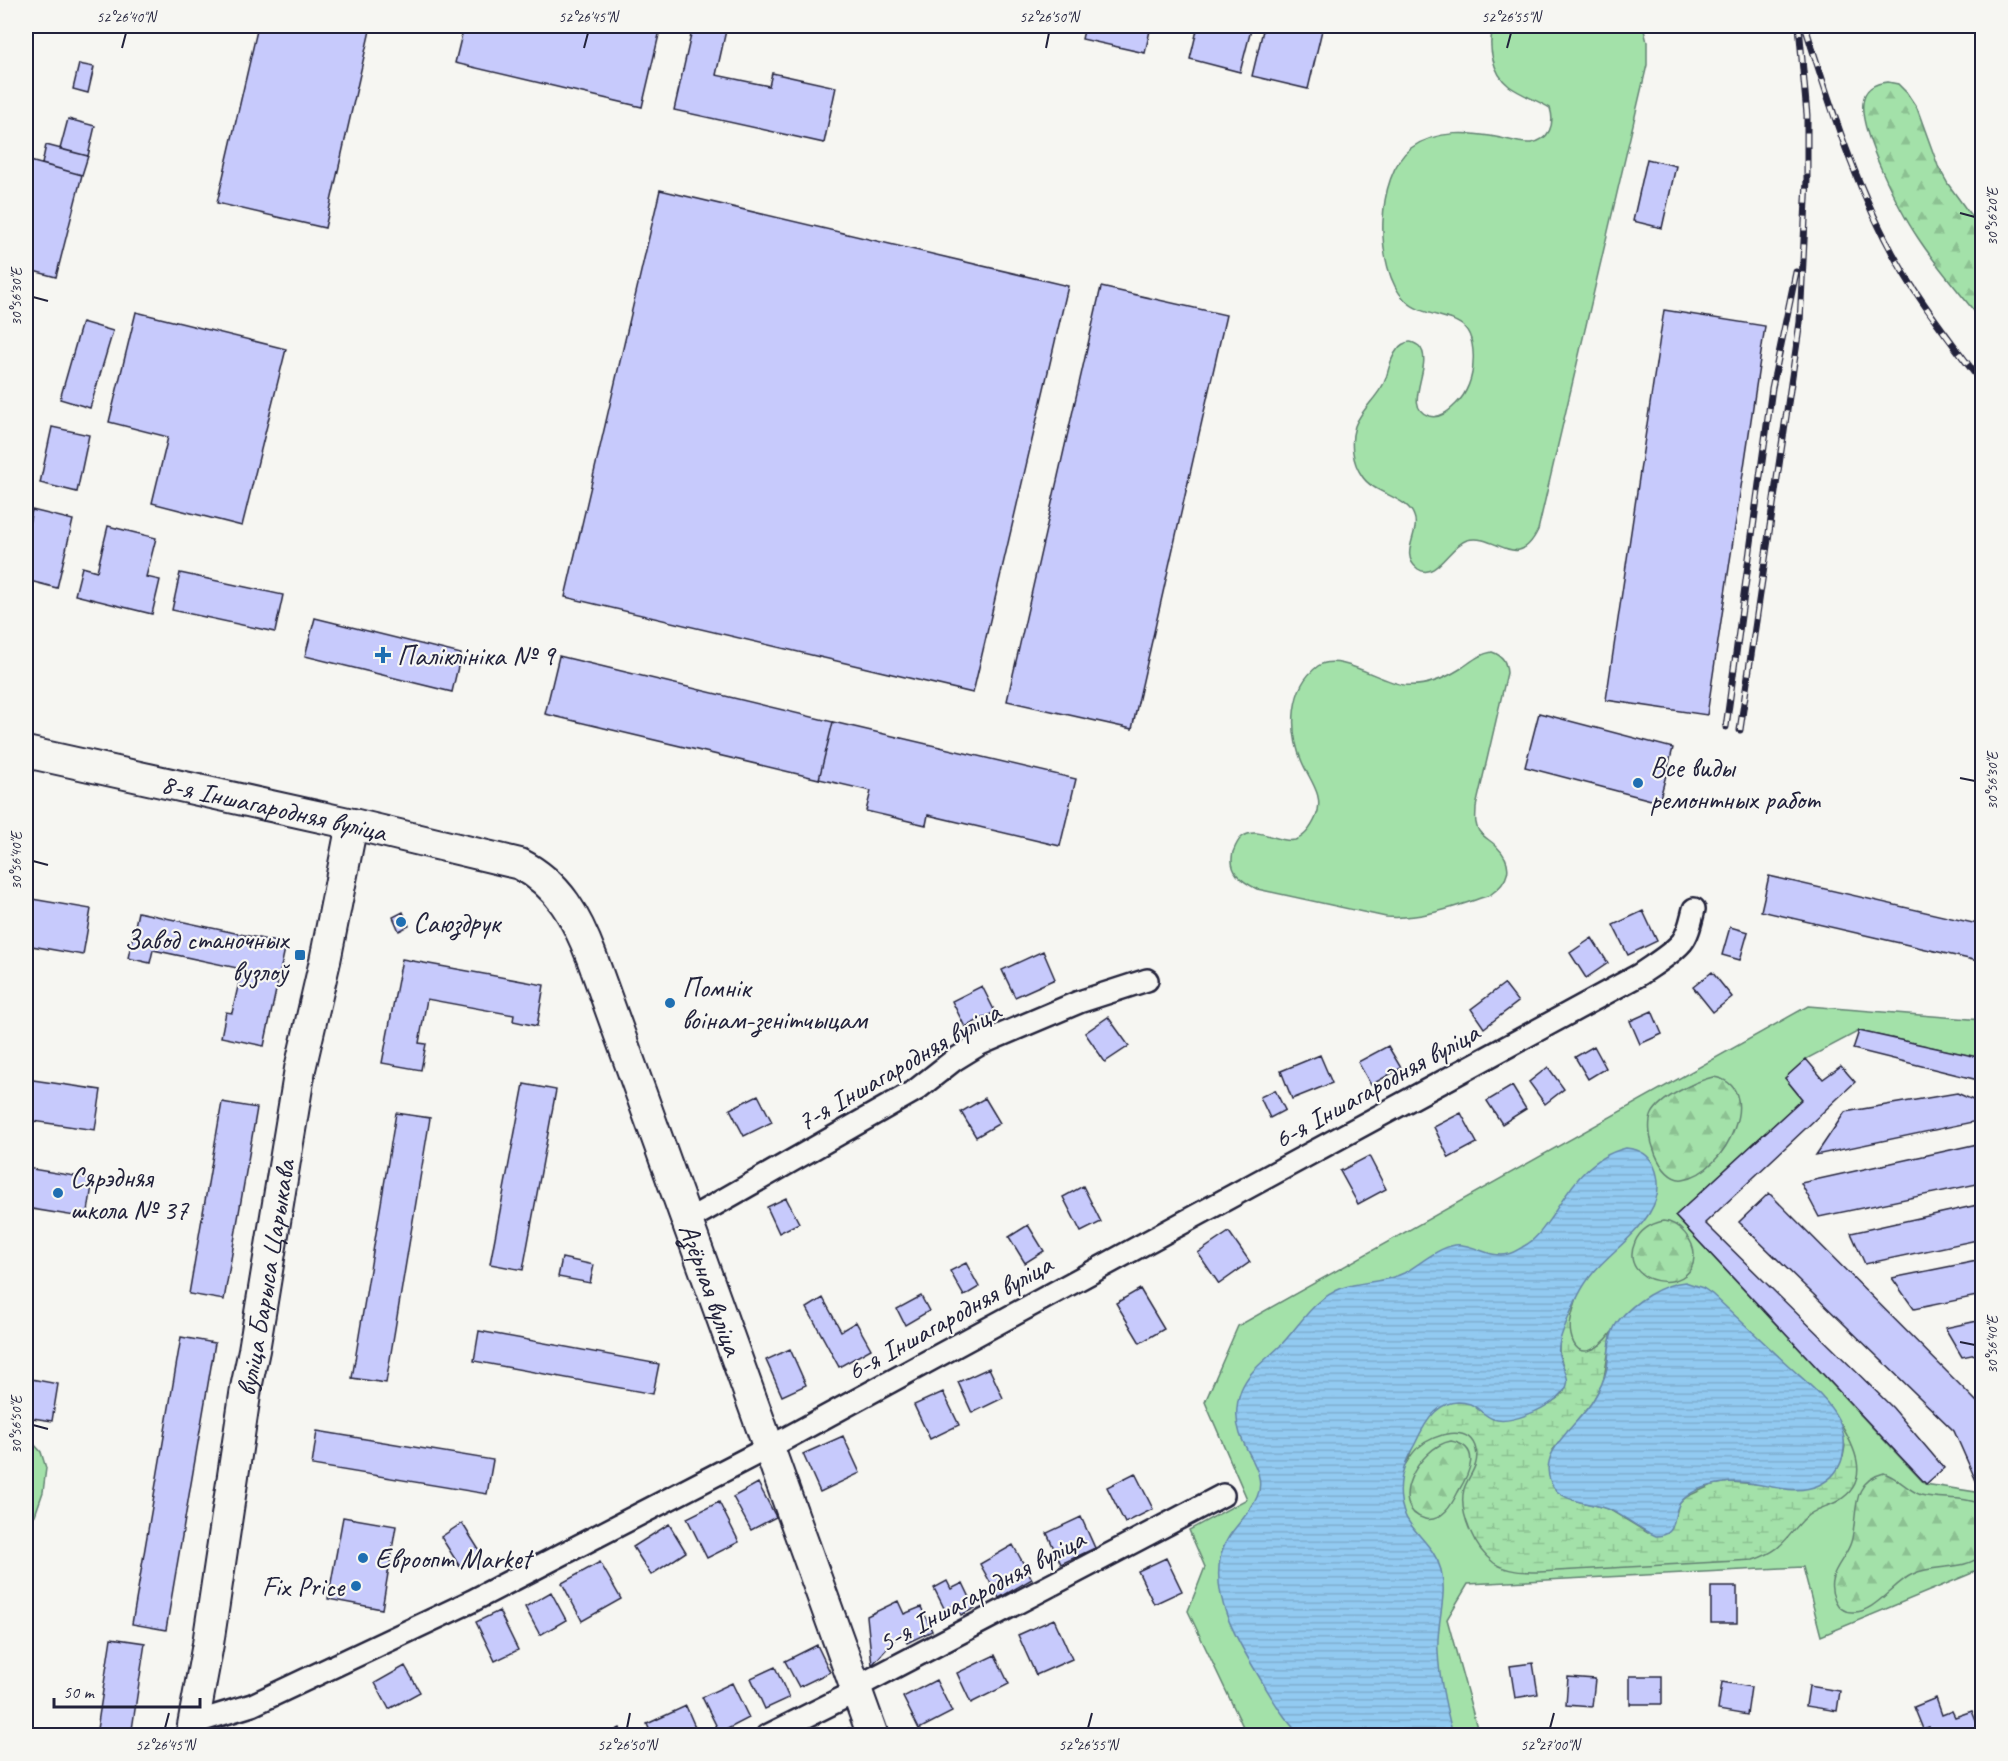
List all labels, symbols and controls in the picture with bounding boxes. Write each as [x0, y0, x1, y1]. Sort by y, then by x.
text: 52°26'40"N [96, 8, 159, 27]
text: 52°26'45"N [558, 8, 621, 27]
text: 52°26'50"N [1019, 8, 1082, 27]
text: 52°26'55"N [1481, 8, 1544, 27]
text: 30°56'20"E [1983, 186, 2002, 246]
text: 30°56'30"E [7, 266, 26, 326]
place label: Паліклініка № 9 [397, 638, 557, 673]
marker: Паліклініка № 9 [374, 646, 392, 664]
place label: Все виды ремонтных работ [1650, 750, 1821, 817]
text: 30°56'30"E [1983, 750, 2002, 810]
street label: 8-я Іншагародняя вуліца [158, 765, 392, 850]
marker: Все виды ремонтных работ [1631, 776, 1645, 790]
text: 30°56'40"E [7, 830, 26, 890]
place label: Саюздрук [413, 905, 502, 941]
marker: Саюздрук [394, 915, 408, 929]
place label: Завод станочных вузлоў [124, 922, 290, 989]
marker: Завод станочных вузлоў [293, 948, 307, 962]
place label: Помнік воінам-зенітчыцам [682, 970, 869, 1038]
street label: 7-я Іншагародняя вуліца [790, 993, 1008, 1139]
marker: Помнік воінам-зенітчыцам [663, 996, 677, 1010]
street label: 6-я Іншагародняя вуліца [1267, 1014, 1487, 1156]
street label: вуліца Барыса Царыкава [228, 1156, 303, 1398]
place label: Сярэдняя школа № 37 [70, 1160, 190, 1227]
marker: Сярэдняя школа № 37 [51, 1186, 65, 1200]
street label: Азёрная вуліца [671, 1219, 752, 1362]
street label: 6-я Іншагародняя вуліца [840, 1246, 1060, 1388]
text: 30°56'40"E [1983, 1314, 2002, 1374]
text: 30°56'50"E [7, 1394, 26, 1454]
street label: 5-я Іншагародняя вуліца [872, 1520, 1092, 1660]
place label: Евроопт Market [375, 1541, 535, 1576]
marker: Евроопт Market [356, 1551, 370, 1565]
place label: Fix Price [262, 1569, 346, 1604]
marker: Fix Price [349, 1579, 363, 1593]
scale bar [54, 1671, 200, 1709]
text: 50 m [63, 1681, 96, 1703]
text: 52°26'45"N [135, 1736, 198, 1755]
text: 52°26'50"N [597, 1736, 660, 1755]
text: 52°26'55"N [1058, 1736, 1121, 1755]
text: 52°27'00"N [1520, 1736, 1583, 1755]

